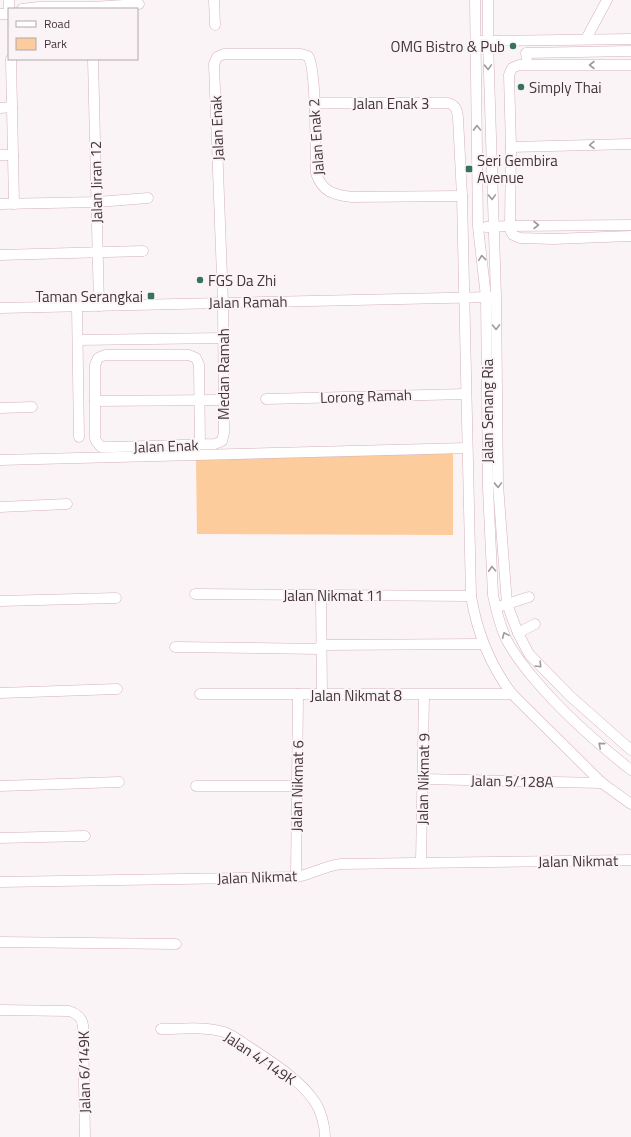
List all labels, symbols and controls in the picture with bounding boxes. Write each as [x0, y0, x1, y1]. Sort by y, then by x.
legend [8, 8, 138, 60]
text: Road [44, 14, 70, 33]
text: Park [44, 34, 67, 53]
place label: OMG Bistro & Pub [391, 35, 505, 58]
marker: OMG Bistro & Pub [508, 41, 518, 51]
one-way arrow [589, 61, 595, 69]
one-way arrow [484, 64, 493, 70]
place label: Simply Thai [529, 76, 602, 99]
marker: Simply Thai [516, 82, 526, 92]
street label: Jalan Enak 3 [353, 92, 429, 115]
street label: Jalan Enak [204, 95, 230, 161]
street label: Jalan Enak 2 [302, 98, 330, 176]
one-way arrow [473, 125, 481, 131]
street label: Jalan Jiran 12 [84, 140, 108, 224]
one-way arrow [589, 141, 595, 149]
place label: Seri Gembira Avenue [477, 149, 558, 189]
marker: Seri Gembira Avenue [464, 164, 474, 174]
one-way arrow [488, 194, 496, 200]
one-way arrow [533, 221, 539, 230]
one-way arrow [478, 255, 487, 261]
place label: FGS Da Zhi [208, 269, 276, 292]
marker: FGS Da Zhi [195, 275, 205, 285]
place label: Taman Serangkai [35, 285, 143, 308]
street label: Jalan Ramah [208, 290, 288, 314]
marker: Taman Serangkai [146, 291, 156, 301]
one-way arrow [492, 324, 500, 330]
street label: Medan Ramah [212, 328, 235, 420]
street label: Jalan Senang Ria [476, 358, 499, 463]
street label: Lorong Ramah [320, 383, 412, 409]
street label: Jalan Enak [133, 433, 199, 459]
one-way arrow [494, 482, 502, 488]
one-way arrow [488, 566, 496, 572]
street label: Jalan Nikmat 11 [283, 584, 383, 607]
one-way arrow [502, 632, 510, 639]
one-way arrow [534, 660, 542, 668]
street label: Jalan Nikmat 8 [310, 684, 402, 707]
street label: Jalan Nikmat 9 [411, 733, 435, 825]
street label: Jalan Nikmat 6 [285, 740, 309, 832]
one-way arrow [598, 743, 606, 750]
street label: Jalan 5/128A [470, 769, 554, 793]
street label: Jalan Nikmat [538, 849, 619, 873]
street label: Jalan Nikmat [217, 864, 298, 890]
street label: Jalan 4/149K [219, 1025, 301, 1091]
street label: Jalan 6/149K [72, 1030, 96, 1113]

